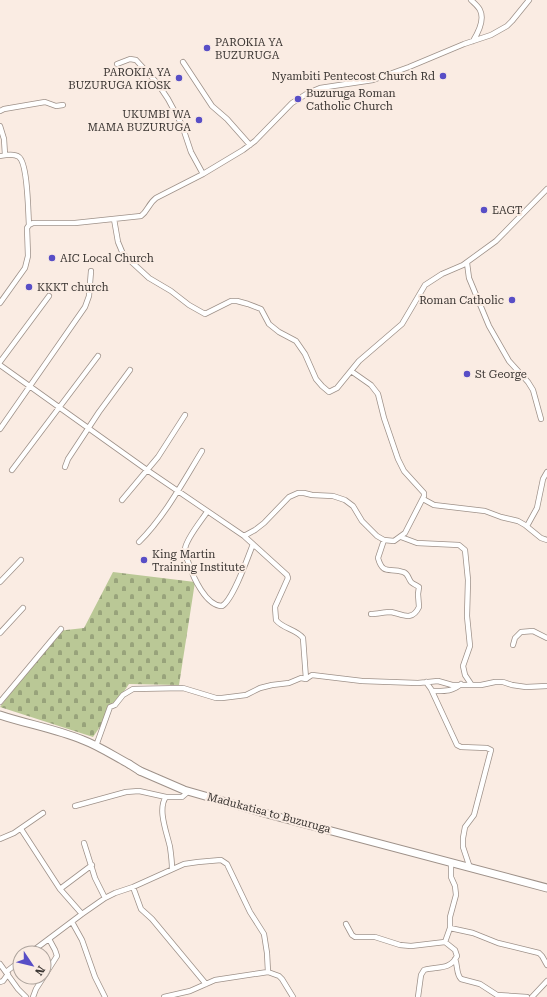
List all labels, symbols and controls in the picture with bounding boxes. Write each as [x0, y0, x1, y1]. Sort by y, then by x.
place label: PAROKIA YA BUZURUGA [215, 36, 283, 62]
marker: PAROKIA YA BUZURUGA [202, 43, 212, 53]
place label: PAROKIA YA BUZURUGA KIOSK [68, 66, 171, 92]
place label: Nyambiti Pentecost Church Rd [271, 70, 435, 83]
marker: Nyambiti Pentecost Church Rd [438, 71, 448, 81]
marker: PAROKIA YA BUZURUGA KIOSK [174, 73, 184, 83]
place label: Buzuruga Roman Catholic Church [306, 87, 396, 113]
marker: Buzuruga Roman Catholic Church [293, 94, 303, 104]
place label: UKUMBI WA MAMA BUZURUGA [88, 108, 191, 134]
marker: UKUMBI WA MAMA BUZURUGA [194, 115, 204, 125]
place label: EAGT [492, 204, 522, 217]
marker: EAGT [479, 205, 489, 215]
place label: AIC Local Church [60, 252, 154, 265]
marker: AIC Local Church [47, 253, 57, 263]
place label: KKKT church [37, 281, 109, 294]
marker: KKKT church [24, 282, 34, 292]
place label: Roman Catholic [419, 294, 504, 307]
marker: Roman Catholic [507, 295, 517, 305]
place label: St George [475, 368, 527, 381]
marker: St George [462, 369, 472, 379]
place label: King Martin Training Institute [152, 548, 245, 574]
marker: King Martin Training Institute [139, 555, 149, 565]
street label: Madukatisa to Buzuruga [206, 790, 332, 836]
north arrow [12, 945, 52, 985]
text: N [32, 963, 48, 978]

